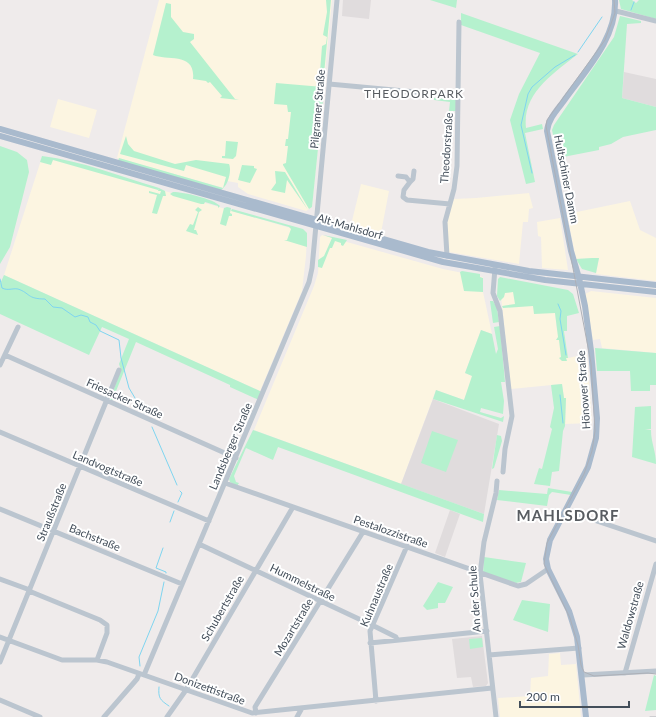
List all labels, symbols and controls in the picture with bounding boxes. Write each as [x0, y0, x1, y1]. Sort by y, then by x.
street label: Pilgramer Straße [307, 69, 327, 149]
district label: THEODORPARK [364, 86, 464, 101]
street label: Theodorstraße [437, 112, 455, 184]
street label: Hultschiner Damm [552, 134, 582, 224]
street label: Alt-Mahlsdorf [316, 210, 384, 242]
street label: Hönower Straße [574, 350, 592, 430]
street label: Friesacker Straße [85, 375, 166, 421]
street label: Landsberger Straße [206, 400, 254, 491]
street label: Landvogtstraße [71, 447, 145, 489]
street label: Straußstraße [33, 481, 69, 543]
district label: MAHLSDORF [517, 506, 619, 524]
street label: Pestalozzistraße [352, 512, 430, 550]
street label: Bachstraße [67, 521, 123, 553]
street label: Hummelstraße [268, 561, 338, 604]
street label: Kuhnaustraße [357, 561, 395, 629]
street label: An der Schule [465, 565, 483, 633]
street label: Schubertstraße [198, 573, 246, 643]
street label: Waldowstraße [614, 579, 646, 650]
street label: Mozartstraße [271, 596, 315, 658]
street label: Donizettistraße [173, 669, 247, 707]
scale bar [520, 683, 629, 709]
text: 200 m [526, 689, 560, 704]

